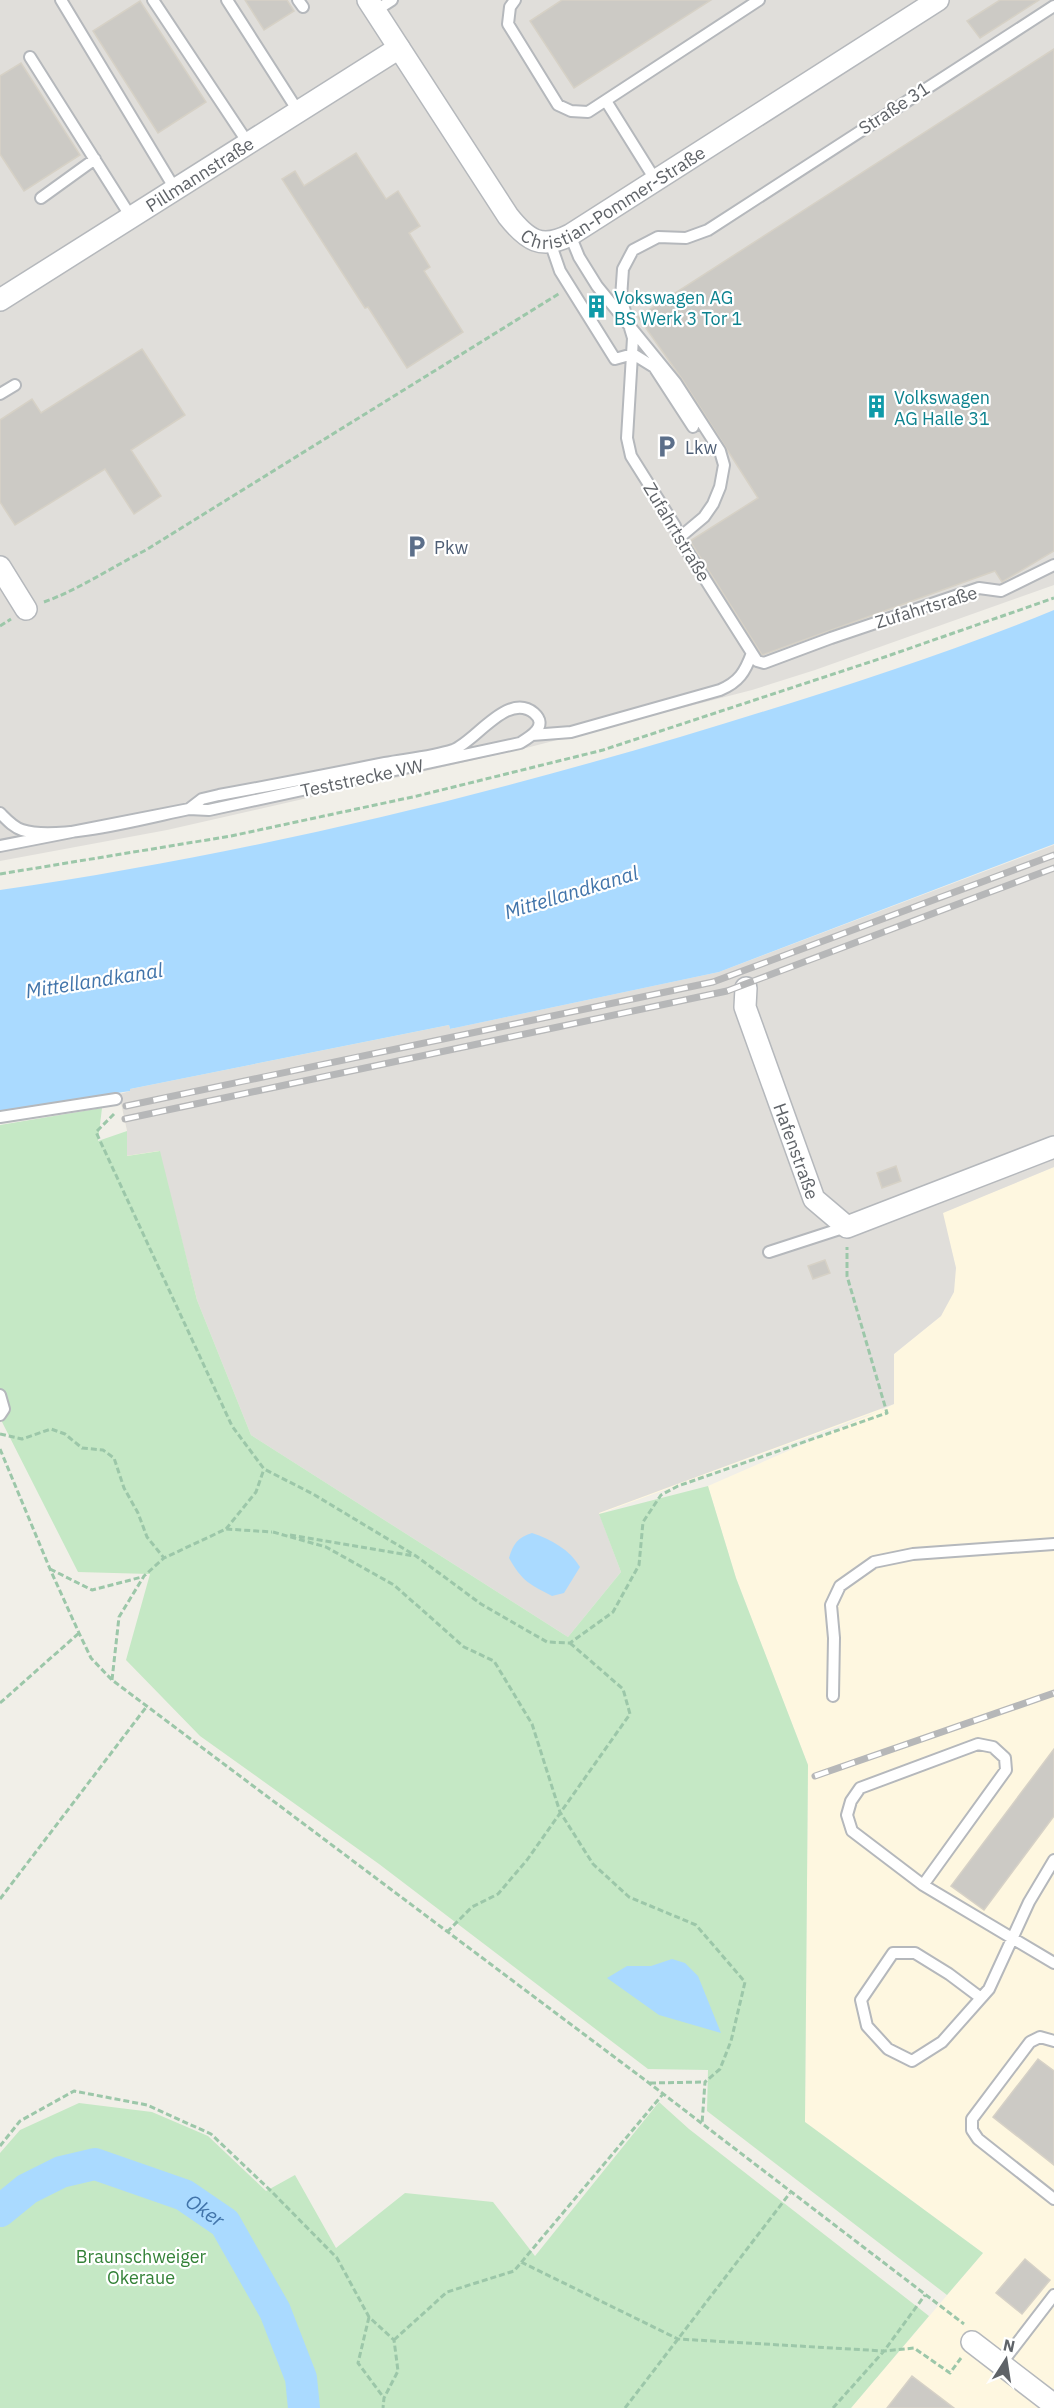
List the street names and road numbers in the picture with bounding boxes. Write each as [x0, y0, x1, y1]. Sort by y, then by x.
street label: Straße 31 [854, 77, 934, 139]
street label: Pillmannstraße [141, 131, 258, 217]
street label: Christian-Pommer-Straße [516, 140, 709, 254]
street label: Zufahrtstraße [638, 478, 716, 586]
street label: Zufahrtsraße [872, 581, 980, 633]
street label: Teststrecke VW [299, 754, 425, 802]
street label: Hafenstraße [769, 1100, 825, 1202]

